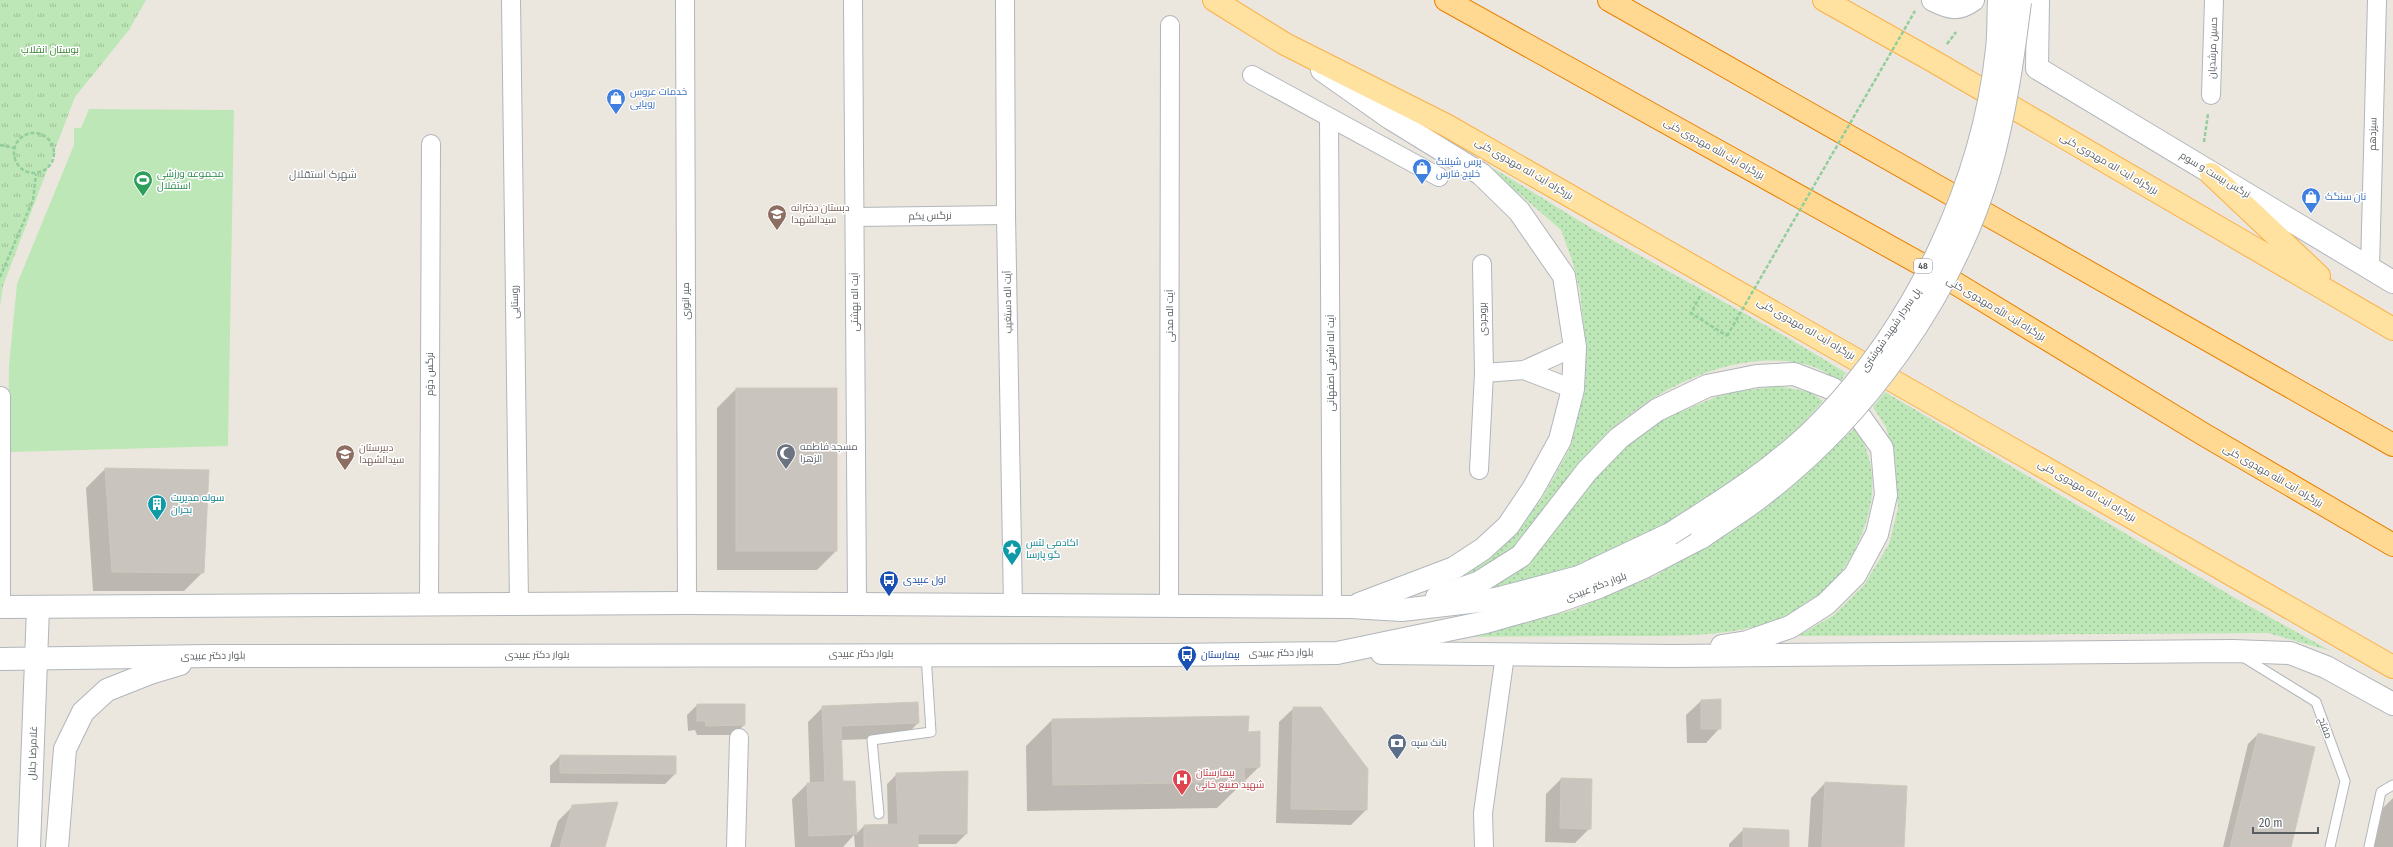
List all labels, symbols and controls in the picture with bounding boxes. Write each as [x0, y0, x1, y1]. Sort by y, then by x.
street label: حسین مرشدیان [2206, 17, 2220, 79]
park label: بوستان انقلاب [21, 44, 79, 56]
place label: خدمات عروس رویایی [630, 86, 687, 110]
shop icon: خدمات عروس رویایی [605, 87, 627, 115]
street label: بزرگراه آیت الله مهدوی کنی [1661, 114, 1768, 182]
street label: سیزدهم [2367, 117, 2380, 151]
street label: بزرگراه آیت اله مهدوی کنی [2058, 131, 2160, 197]
street label: بزرگراه آیت اله مهدوی کنی [1473, 136, 1575, 202]
street label: نرگس بیست و سوم [2177, 149, 2252, 202]
place label: پرس شیلنگ خلیج فارس [1436, 156, 1482, 180]
shop icon: پرس شیلنگ خلیج فارس [1411, 157, 1433, 185]
place label: مجموعه ورزشی استقلال [157, 168, 224, 192]
district label: شهرک استقلال [289, 168, 357, 181]
sports icon: مجموعه ورزشی استقلال [132, 169, 154, 197]
shop icon: نان سنگک [2300, 186, 2322, 214]
place label: نان سنگک [2325, 191, 2366, 203]
place label: دبستان دخترانه سیدالشهدا [791, 202, 850, 226]
school or university icon: دبستان دخترانه سیدالشهدا [766, 203, 788, 231]
street label: نرگس یکم [908, 210, 952, 223]
road number: 48 [1914, 259, 1932, 273]
street label: آیت اله دستغیب [1001, 270, 1015, 334]
street label: آیت اله بهشتی [849, 272, 861, 332]
street label: بزرگراه آیت الله مهدوی کنی [1944, 273, 2049, 343]
street label: میر انوری [680, 282, 692, 320]
street label: روستایی [509, 285, 521, 319]
street label: پل سردار شهید شوشتری [1859, 286, 1924, 374]
street label: آیت اله مدنی [1164, 289, 1176, 342]
street label: بزرگراه آیت اله مهدوی کنی [1755, 296, 1857, 362]
street label: بروجردی [1477, 302, 1489, 336]
street label: آیت اله اشرفی اصفهانی [1325, 314, 1337, 411]
street label: نرگس دوّم [424, 352, 437, 396]
place label: مسجد فاطمه الزهرا [800, 441, 858, 465]
street label: بزرگراه آیت الله مهدوی کنی [2221, 441, 2326, 510]
place label: دبیرستان سیدالشهدا [359, 442, 404, 466]
mosque icon: مسجد فاطمه الزهرا [775, 442, 797, 470]
school or university icon: دبیرستان سیدالشهدا [334, 443, 356, 471]
street label: بزرگراه آیت اله مهدوی کنی [2036, 458, 2138, 524]
place label: سوله مدیریت بحران [171, 492, 224, 516]
building icon: سوله مدیریت بحران [146, 493, 168, 521]
place label: اکادمی لتس گو پارسا [1026, 537, 1079, 561]
place icon: اکادمی لتس گو پارسا [1001, 538, 1023, 566]
bus stop icon: اول عبیدی [878, 569, 900, 597]
street label: بلوار دکتر عبیدی [1564, 570, 1628, 604]
place label: اول عبیدی [903, 574, 946, 586]
bus stop icon: بیمارستان [1176, 644, 1198, 672]
street label: بلوار دکتر عبیدی [1249, 646, 1313, 660]
street label: بلوار دکتر عبیدی [829, 648, 893, 660]
street label: بلوار دکتر عبیدی [181, 649, 245, 663]
street label: بلوار دکتر عبیدی [505, 649, 569, 661]
place label: بیمارستان [1201, 649, 1240, 661]
street label: مفتح [2316, 716, 2334, 740]
street label: غلامرضا جلال [26, 725, 40, 780]
bank icon: بانک سپه [1386, 732, 1408, 760]
place label: بانک سپه [1411, 737, 1447, 749]
place label: بیمارستان شهید صنیع خانی [1196, 767, 1264, 791]
hospital icon: بیمارستان شهید صنیع خانی [1171, 768, 1193, 796]
scale bar [2253, 809, 2318, 835]
text: 20 m [2259, 816, 2283, 830]

